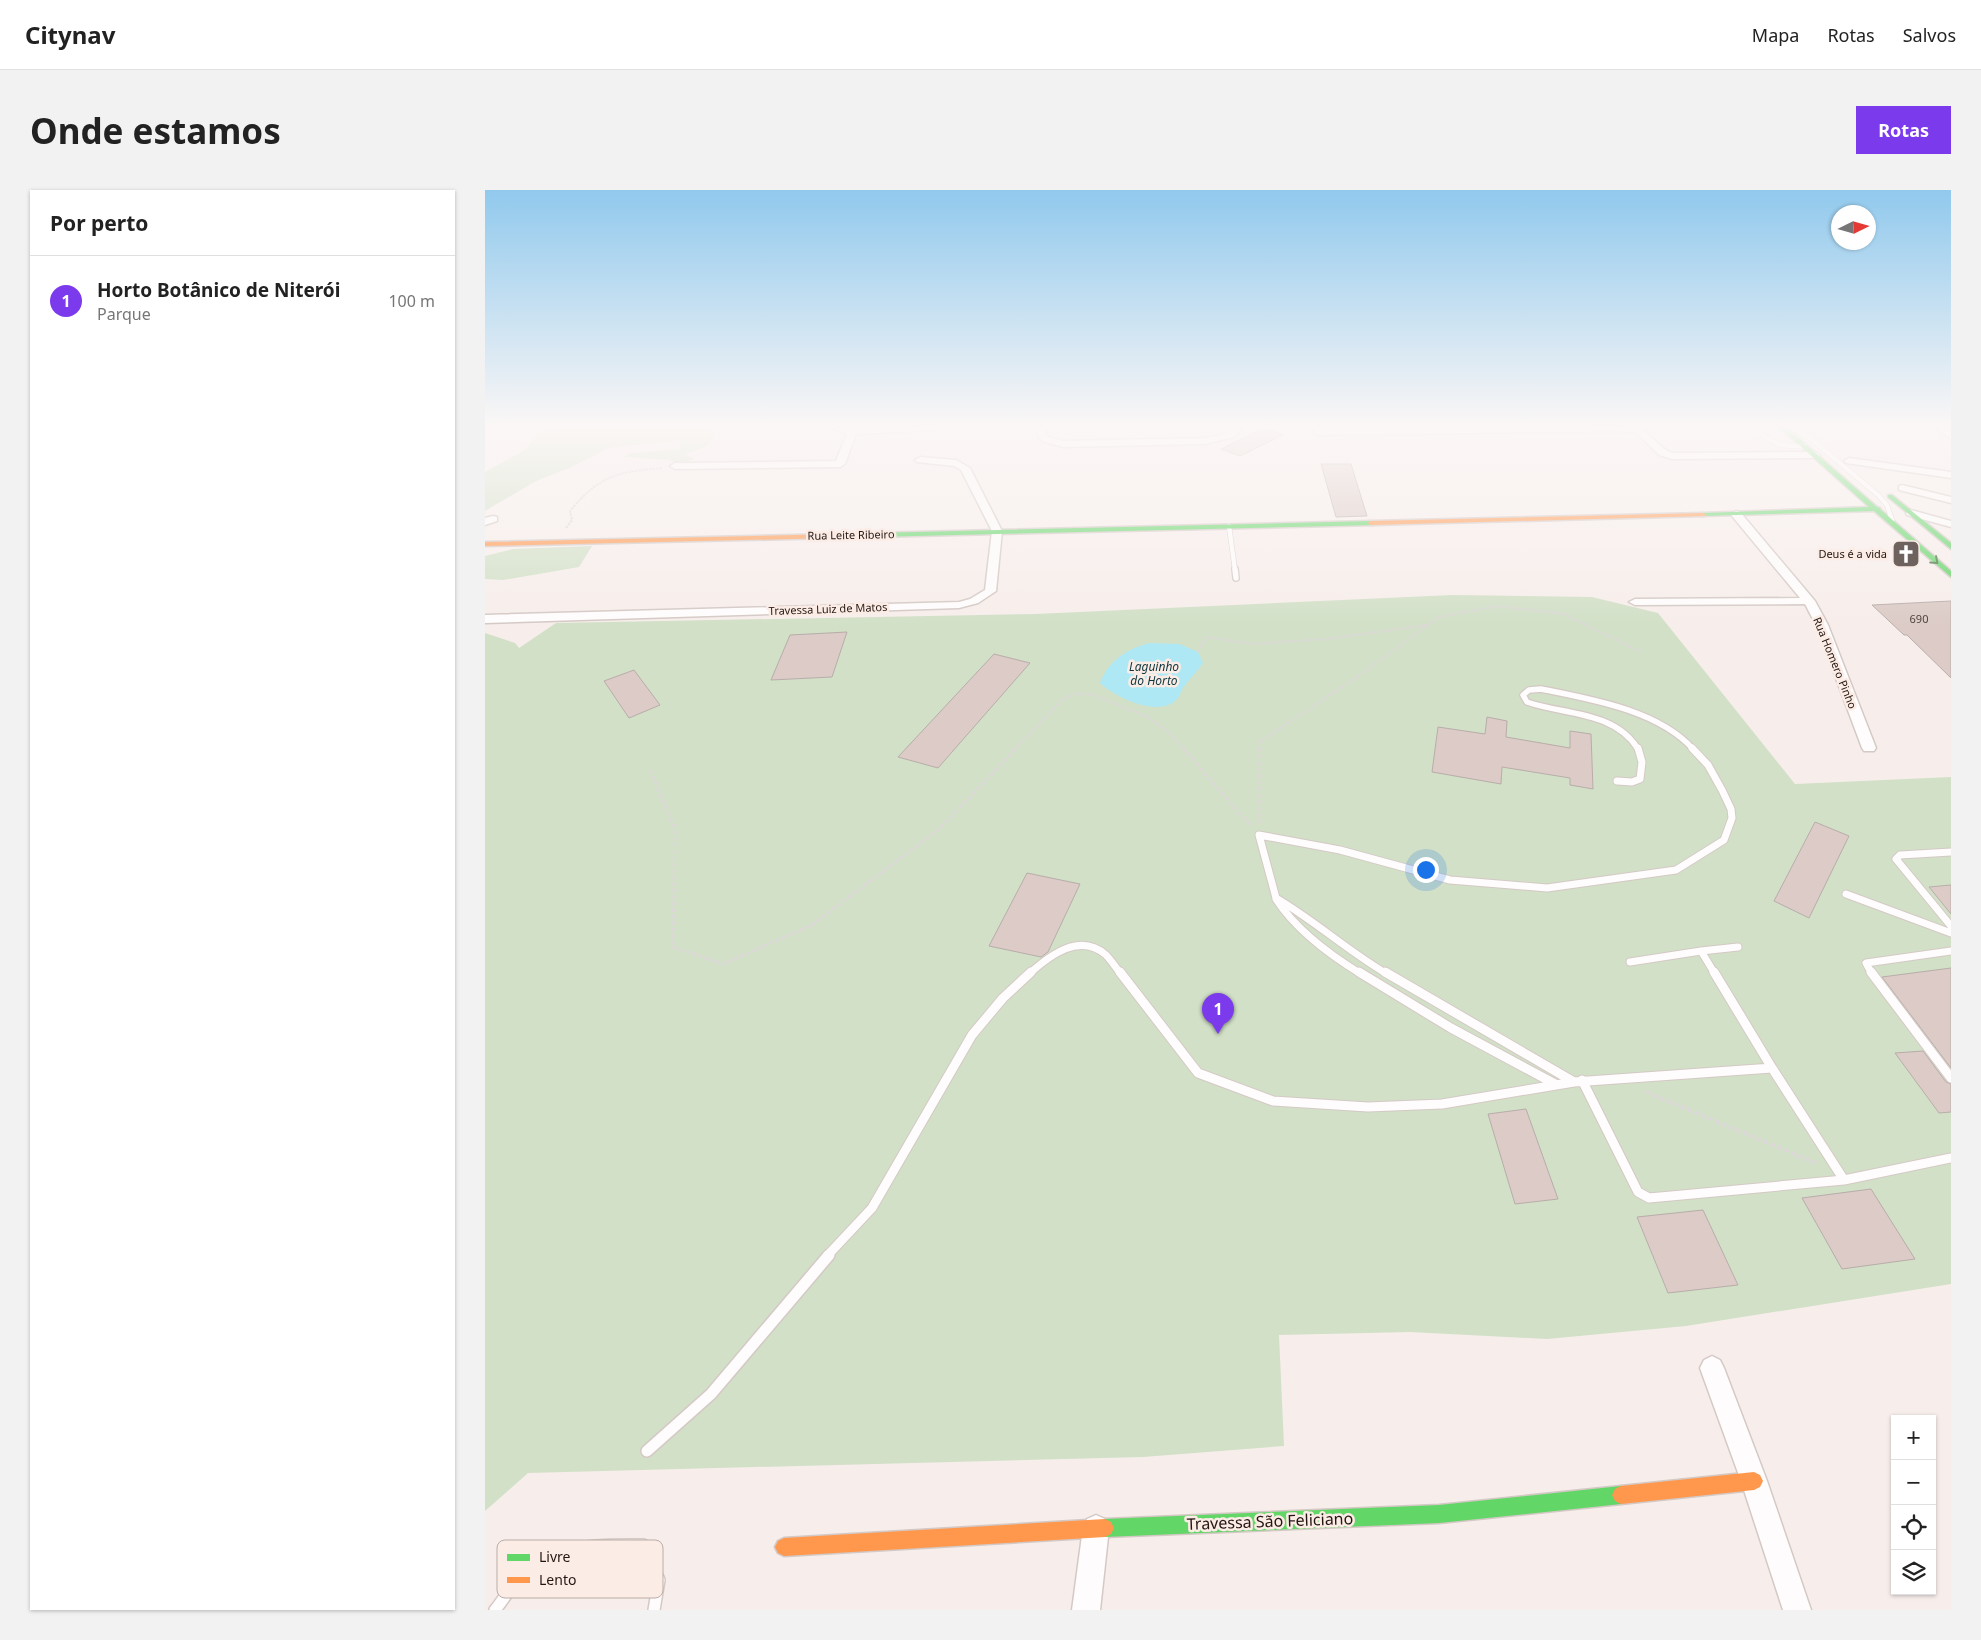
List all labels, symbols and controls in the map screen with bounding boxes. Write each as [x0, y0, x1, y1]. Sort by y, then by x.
text: Citynav [25, 18, 115, 51]
text: Mapa [1752, 23, 1799, 47]
text: Rotas [1827, 23, 1875, 47]
text: Salvos [1903, 23, 1956, 47]
button: Rotas [1856, 106, 1951, 154]
text: Onde estamos [30, 107, 281, 154]
north arrow [1831, 205, 1876, 250]
text: Por perto [50, 209, 148, 237]
text: Horto Botânico de Niterói [97, 277, 340, 303]
text: 1 [61, 290, 71, 312]
text: 100 m [388, 290, 435, 312]
text: Parque [97, 303, 151, 325]
street label: Rua Leite Ribeiro [807, 526, 895, 543]
church icon: Deus é a vida [1891, 539, 1921, 569]
place label: Deus é a vida [1818, 546, 1887, 561]
one-way arrow [1930, 555, 1939, 564]
street label: Travessa Luiz de Matos [768, 599, 888, 618]
house number: 690 [1910, 611, 1928, 626]
street label: Rua Homero Pinho [1810, 615, 1861, 711]
water label: Laguinho do Horto [1129, 658, 1179, 689]
your location [1413, 857, 1439, 883]
pin: 1 [1202, 993, 1234, 1034]
map controls [1891, 1415, 1936, 1595]
button: + [1891, 1415, 1936, 1460]
button: − [1891, 1460, 1936, 1505]
button: locate [1891, 1505, 1936, 1550]
street label: Travessa São Feliciano [1186, 1507, 1354, 1535]
legend [497, 1540, 663, 1598]
text: Livre [539, 1547, 571, 1566]
button: layers [1891, 1550, 1936, 1595]
text: Lento [539, 1570, 576, 1589]

